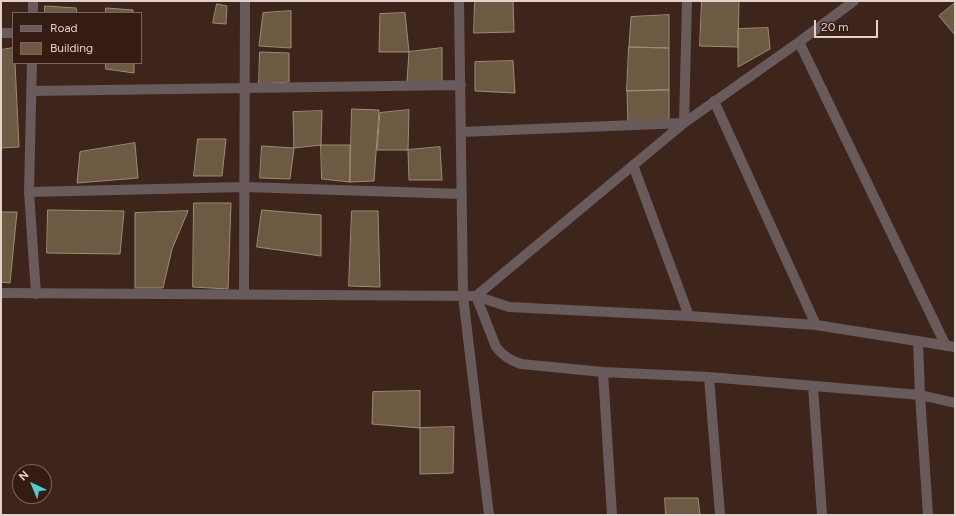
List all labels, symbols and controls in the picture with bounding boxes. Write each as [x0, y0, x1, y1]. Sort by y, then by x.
legend [12, 12, 142, 64]
scale bar [816, 12, 880, 38]
text: 20 m [821, 20, 849, 34]
text: Road [50, 21, 78, 35]
text: Building [50, 41, 93, 55]
north arrow [12, 464, 52, 504]
text: N [16, 468, 32, 483]

